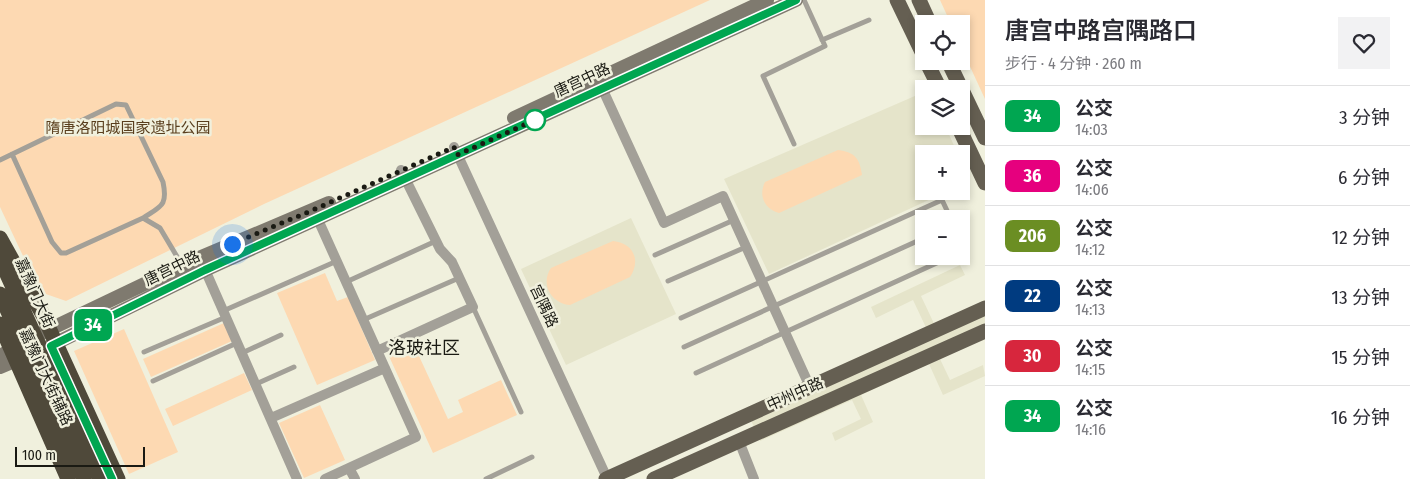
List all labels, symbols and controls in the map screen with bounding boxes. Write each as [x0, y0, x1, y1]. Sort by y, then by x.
map controls [915, 15, 970, 265]
button: locate [915, 15, 970, 70]
text: 唐宫中路宫隅路口 [1005, 17, 1197, 45]
button: heart [1338, 17, 1390, 69]
text: 步行 · 4 分钟 · 260 m [1005, 54, 1142, 73]
street label: 唐宫中路 [551, 59, 613, 101]
button: layers [915, 80, 970, 135]
text: 公交 [1075, 97, 1113, 120]
text: 34 [1024, 105, 1041, 127]
text: 3 分钟 [1339, 106, 1390, 129]
unlabelled marker [524, 109, 546, 131]
park label: 隋唐洛阳城国家遗址公园 [45, 119, 211, 137]
text: 14:03 [1075, 120, 1108, 139]
button: + [915, 145, 970, 200]
text: 公交 [1075, 157, 1113, 180]
text: 36 [1024, 165, 1041, 187]
text: 6 分钟 [1338, 166, 1390, 189]
text: 14:06 [1075, 180, 1109, 199]
button: − [915, 210, 970, 265]
text: 公交 [1075, 217, 1113, 240]
text: 206 [1019, 225, 1046, 247]
text: 12 分钟 [1332, 226, 1390, 249]
your location [220, 232, 245, 257]
text: 14:12 [1075, 240, 1105, 259]
street label: 唐宫中路 [141, 247, 203, 289]
street label: 嘉豫门大街 [12, 255, 58, 331]
text: 公交 [1075, 277, 1113, 300]
street label: 宫隅路 [526, 282, 562, 330]
text: 22 [1024, 285, 1041, 307]
text: 13 分钟 [1332, 286, 1390, 309]
text: 14:13 [1075, 300, 1105, 319]
line badge: 34 [70, 309, 116, 341]
text: 34 [84, 314, 102, 336]
street label: 嘉豫门大街辅路 [16, 326, 76, 428]
district label: 洛玻社区 [388, 337, 460, 359]
text: 公交 [1075, 337, 1113, 360]
text: 30 [1023, 345, 1042, 367]
text: 15 分钟 [1331, 346, 1390, 369]
text: 14:15 [1075, 360, 1105, 379]
street label: 中州中路 [764, 374, 826, 414]
text: 公交 [1075, 397, 1113, 420]
text: 34 [1024, 405, 1041, 427]
text: 16 分钟 [1331, 406, 1390, 429]
text: 14:16 [1075, 420, 1106, 439]
scale bar [15, 444, 145, 467]
text: 100 m [22, 447, 56, 464]

